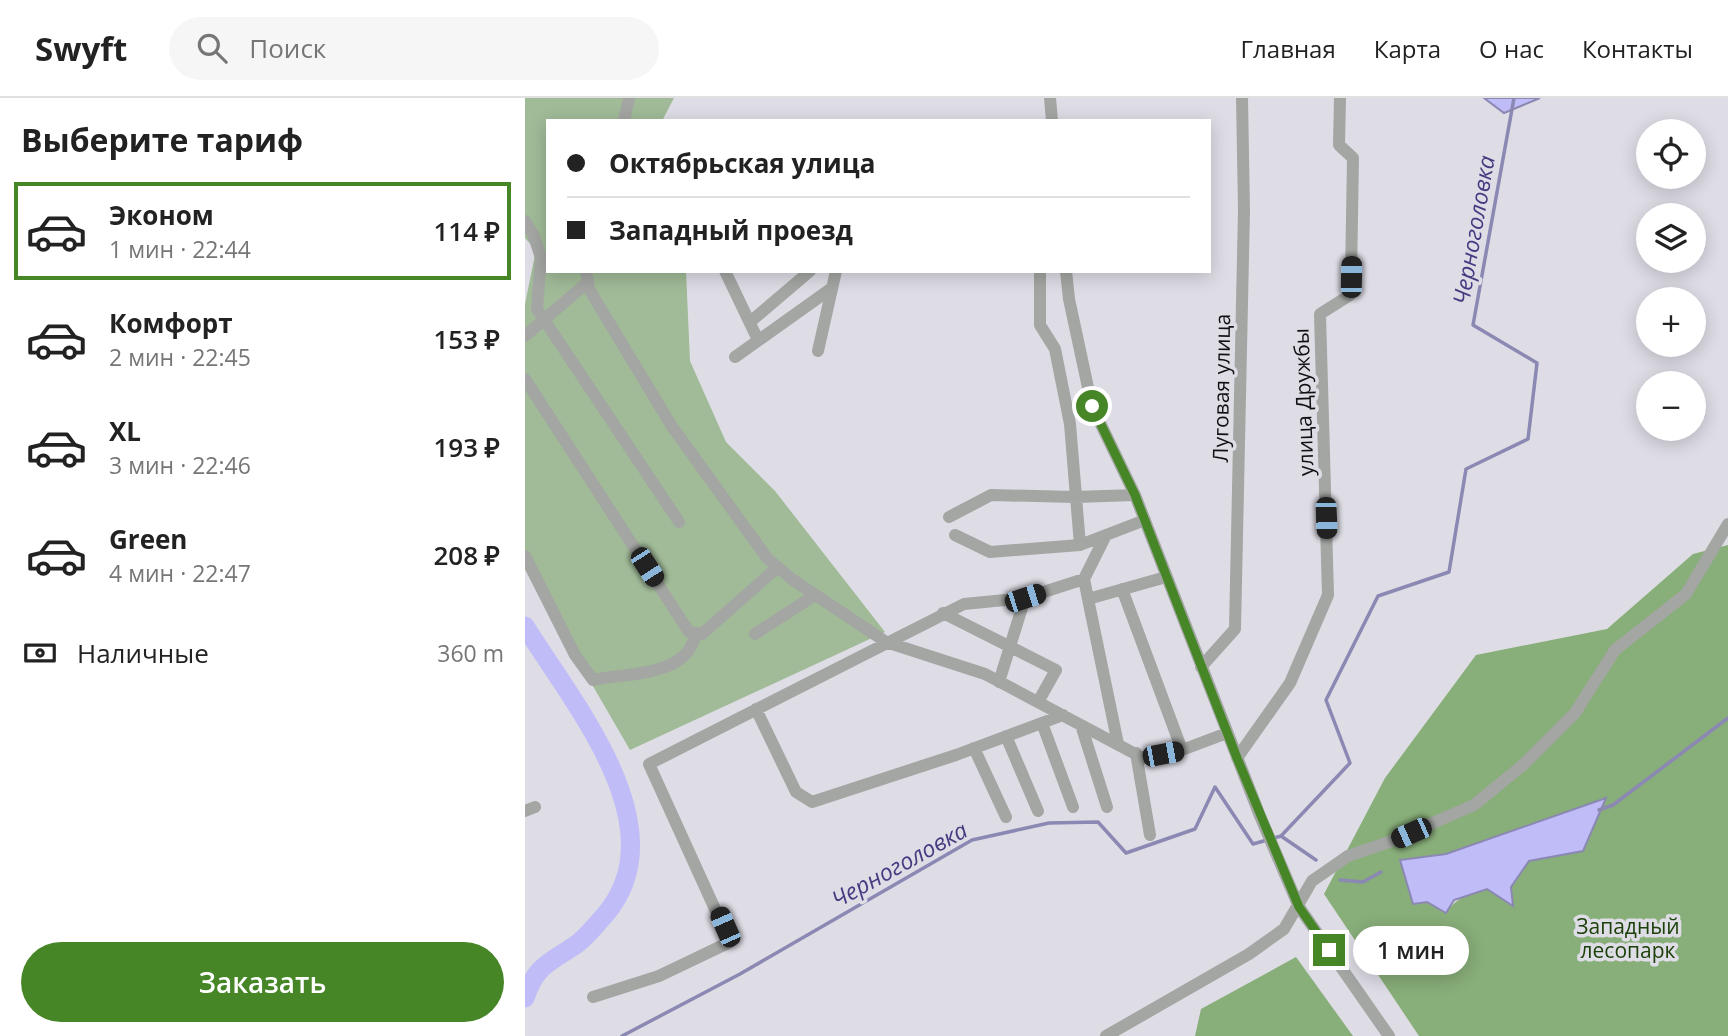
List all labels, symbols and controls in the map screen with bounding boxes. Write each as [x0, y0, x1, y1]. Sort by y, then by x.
search box [169, 17, 659, 80]
text: Swyft [35, 26, 127, 71]
icon: search [193, 29, 231, 67]
text: Поиск [249, 30, 326, 66]
text: Главная [1241, 32, 1336, 65]
text: Карта [1374, 32, 1441, 65]
text: О нас [1479, 32, 1544, 65]
text: Контакты [1582, 32, 1693, 65]
text: Выберите тариф [21, 118, 303, 161]
map controls [1636, 119, 1706, 441]
button: locate [1636, 119, 1706, 189]
text: Октябрьская улица [609, 145, 875, 181]
water label: Черноголовка [1444, 153, 1502, 307]
text: Эконом [109, 197, 214, 233]
icon: car [25, 200, 88, 263]
button: layers [1636, 203, 1706, 273]
text: Западный проезд [609, 212, 853, 248]
text: 114 ₽ [434, 213, 500, 249]
text: 1 мин · 22:44 [109, 233, 251, 265]
car [1341, 256, 1362, 298]
button: + [1636, 287, 1706, 357]
text: Комфорт [109, 305, 233, 341]
icon: car [25, 308, 88, 371]
street label: Луговая улица [1206, 314, 1236, 462]
text: 153 ₽ [434, 321, 500, 357]
street label: улица Дружбы [1286, 328, 1320, 476]
text: 2 мин · 22:45 [109, 341, 251, 373]
button: − [1636, 371, 1706, 441]
route start [1076, 390, 1108, 422]
text: XL [109, 413, 141, 449]
icon: car [25, 416, 88, 479]
text: 193 ₽ [434, 429, 500, 465]
text: 3 мин · 22:46 [109, 449, 251, 481]
car [1315, 497, 1338, 539]
text: Green [109, 521, 187, 557]
icon: car [25, 524, 88, 587]
text: 208 ₽ [434, 537, 500, 573]
car [627, 544, 668, 590]
text: 4 мин · 22:47 [109, 557, 251, 589]
car [1002, 582, 1049, 614]
icon: cash [21, 634, 59, 672]
text: Наличные [77, 635, 209, 671]
text: 360 m [437, 637, 504, 669]
car [1141, 740, 1186, 768]
water label: Черноголовка [825, 813, 973, 915]
car [1388, 815, 1435, 851]
car [707, 904, 744, 950]
park label: Западный лесопарк [1576, 912, 1680, 964]
callout: 1 мин [1353, 926, 1469, 974]
route end [1313, 934, 1345, 966]
text: 1 мин [1377, 934, 1445, 966]
button: Заказать [21, 942, 504, 1022]

